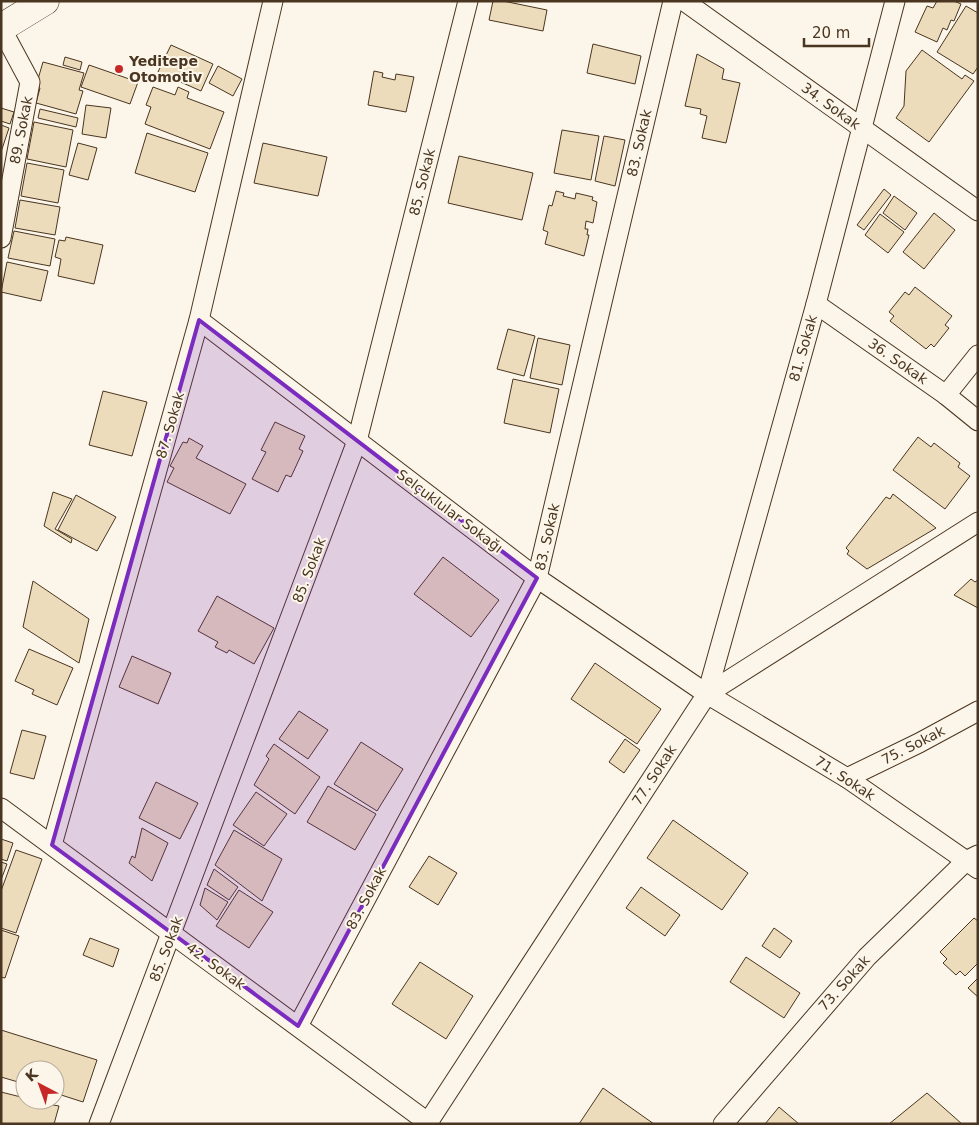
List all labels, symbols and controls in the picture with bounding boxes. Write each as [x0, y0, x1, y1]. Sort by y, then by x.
scale bar [804, 15, 869, 47]
text: 20 m [812, 24, 850, 42]
place label: Yeditepe Otomotiv [128, 53, 202, 85]
marker: Yeditepe Otomotiv [113, 63, 125, 75]
street label: 34. Sokak [799, 79, 864, 133]
street label: 89. Sokak [7, 94, 36, 165]
street label: 83. Sokak [623, 107, 655, 178]
street label: 85. Sokak [406, 146, 438, 217]
street label: 81. Sokak [786, 312, 820, 383]
street label: 36. Sokak [865, 335, 931, 388]
street label: 87. Sokak [153, 389, 187, 460]
street label: Selçuklular Sokağı [394, 466, 506, 556]
street label: 83. Sokak [531, 501, 563, 572]
street label: 85. Sokak [289, 534, 329, 605]
street label: 75. Sokak [879, 722, 948, 768]
street label: 77. Sokak [629, 741, 680, 808]
street label: 71. Sokak [812, 753, 879, 804]
street label: 83. Sokak [343, 863, 390, 932]
street label: 85. Sokak [146, 913, 186, 984]
street label: 42. Sokak [184, 939, 249, 993]
street label: 73. Sokak [815, 951, 874, 1014]
north arrow [15, 1060, 65, 1110]
text: K [22, 1065, 42, 1085]

